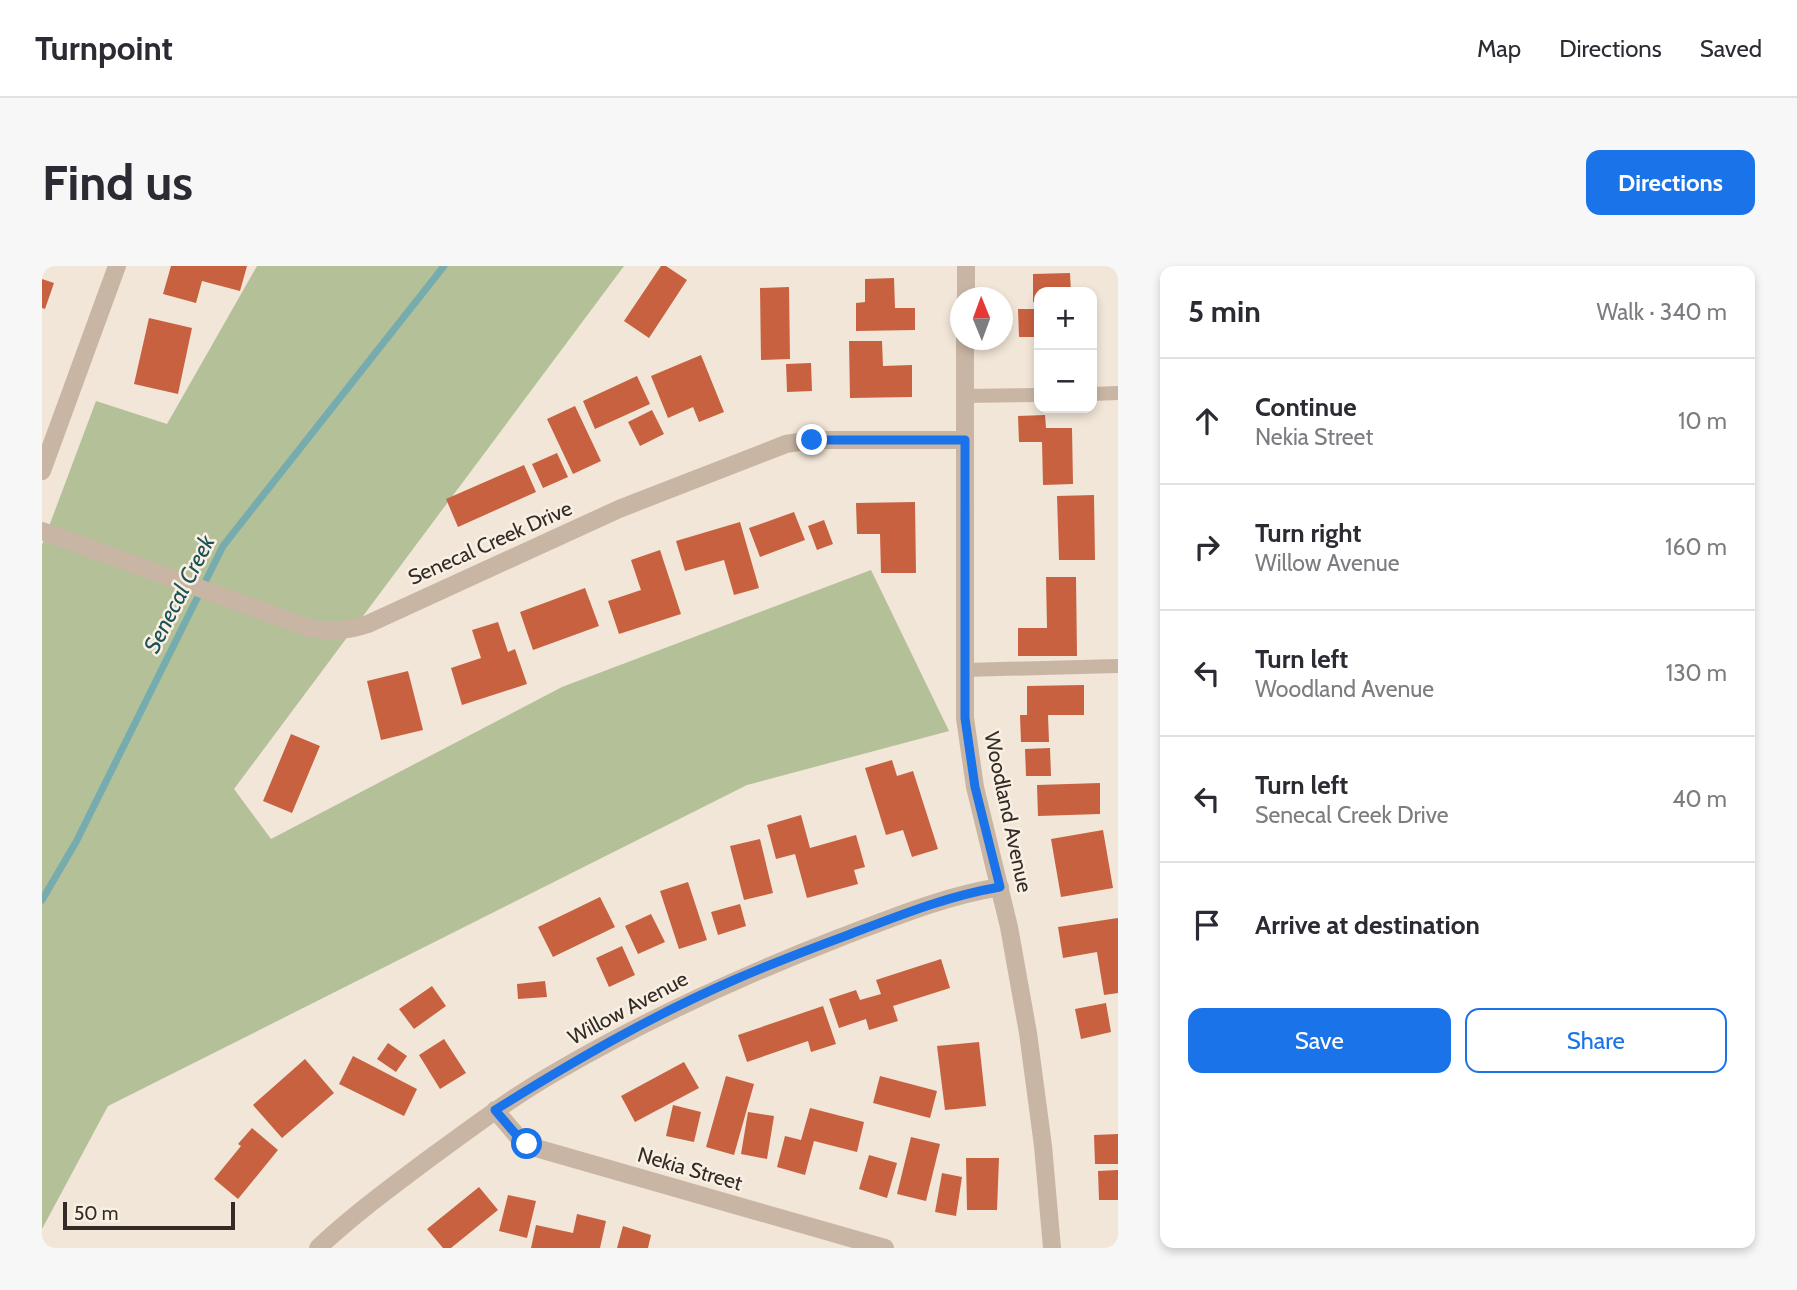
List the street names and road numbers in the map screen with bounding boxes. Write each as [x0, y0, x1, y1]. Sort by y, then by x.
street label: Senecal Creek Drive [404, 495, 576, 590]
street label: Woodland Avenue [979, 729, 1038, 895]
street label: Willow Avenue [564, 965, 692, 1050]
street label: Nekia Street [635, 1142, 745, 1195]

